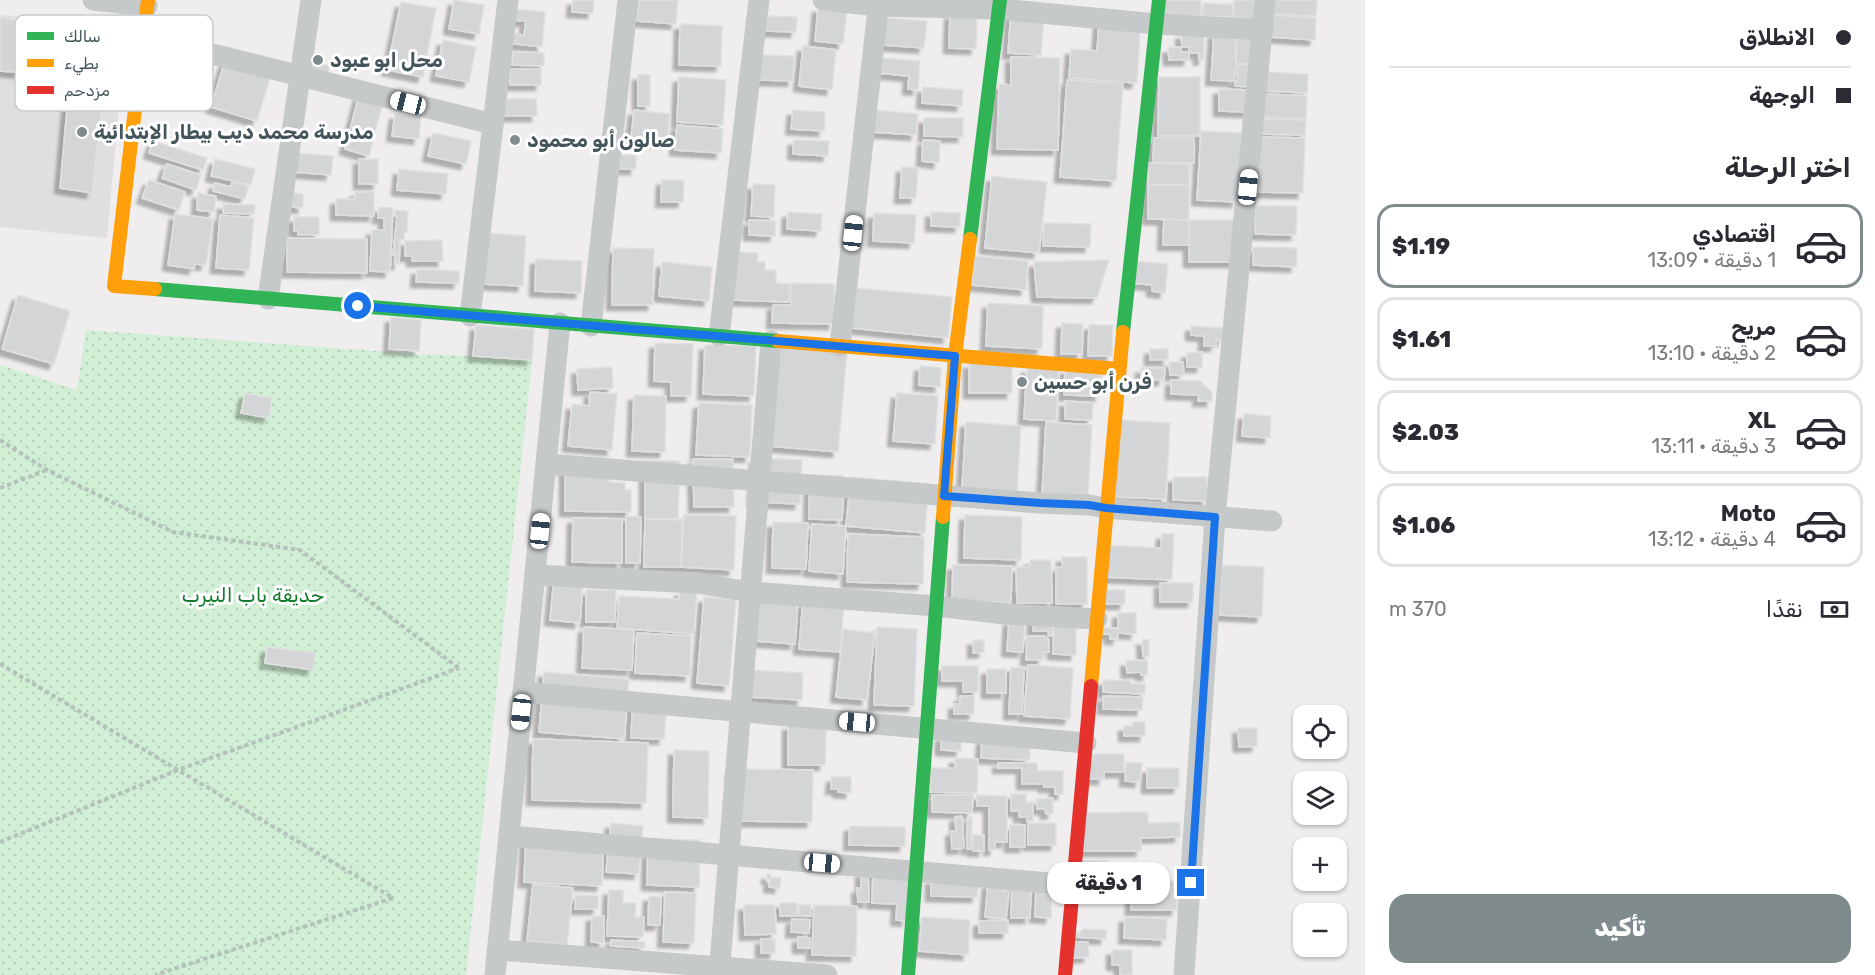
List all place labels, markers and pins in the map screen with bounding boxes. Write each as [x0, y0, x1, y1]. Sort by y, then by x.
place label: محل ابو عبود [330, 48, 443, 72]
marker: محل ابو عبود [311, 53, 325, 67]
place label: مدرسة محمد ديب بيطار الإبتدائية [94, 120, 374, 145]
marker: مدرسة محمد ديب بيطار الإبتدائية [75, 125, 89, 139]
place label: صالون أبو محمود [527, 128, 674, 152]
marker: صالون أبو محمود [508, 133, 522, 147]
place label: فرن أبو حسين [1034, 370, 1152, 394]
marker: فرن أبو حسين [1015, 375, 1029, 389]

